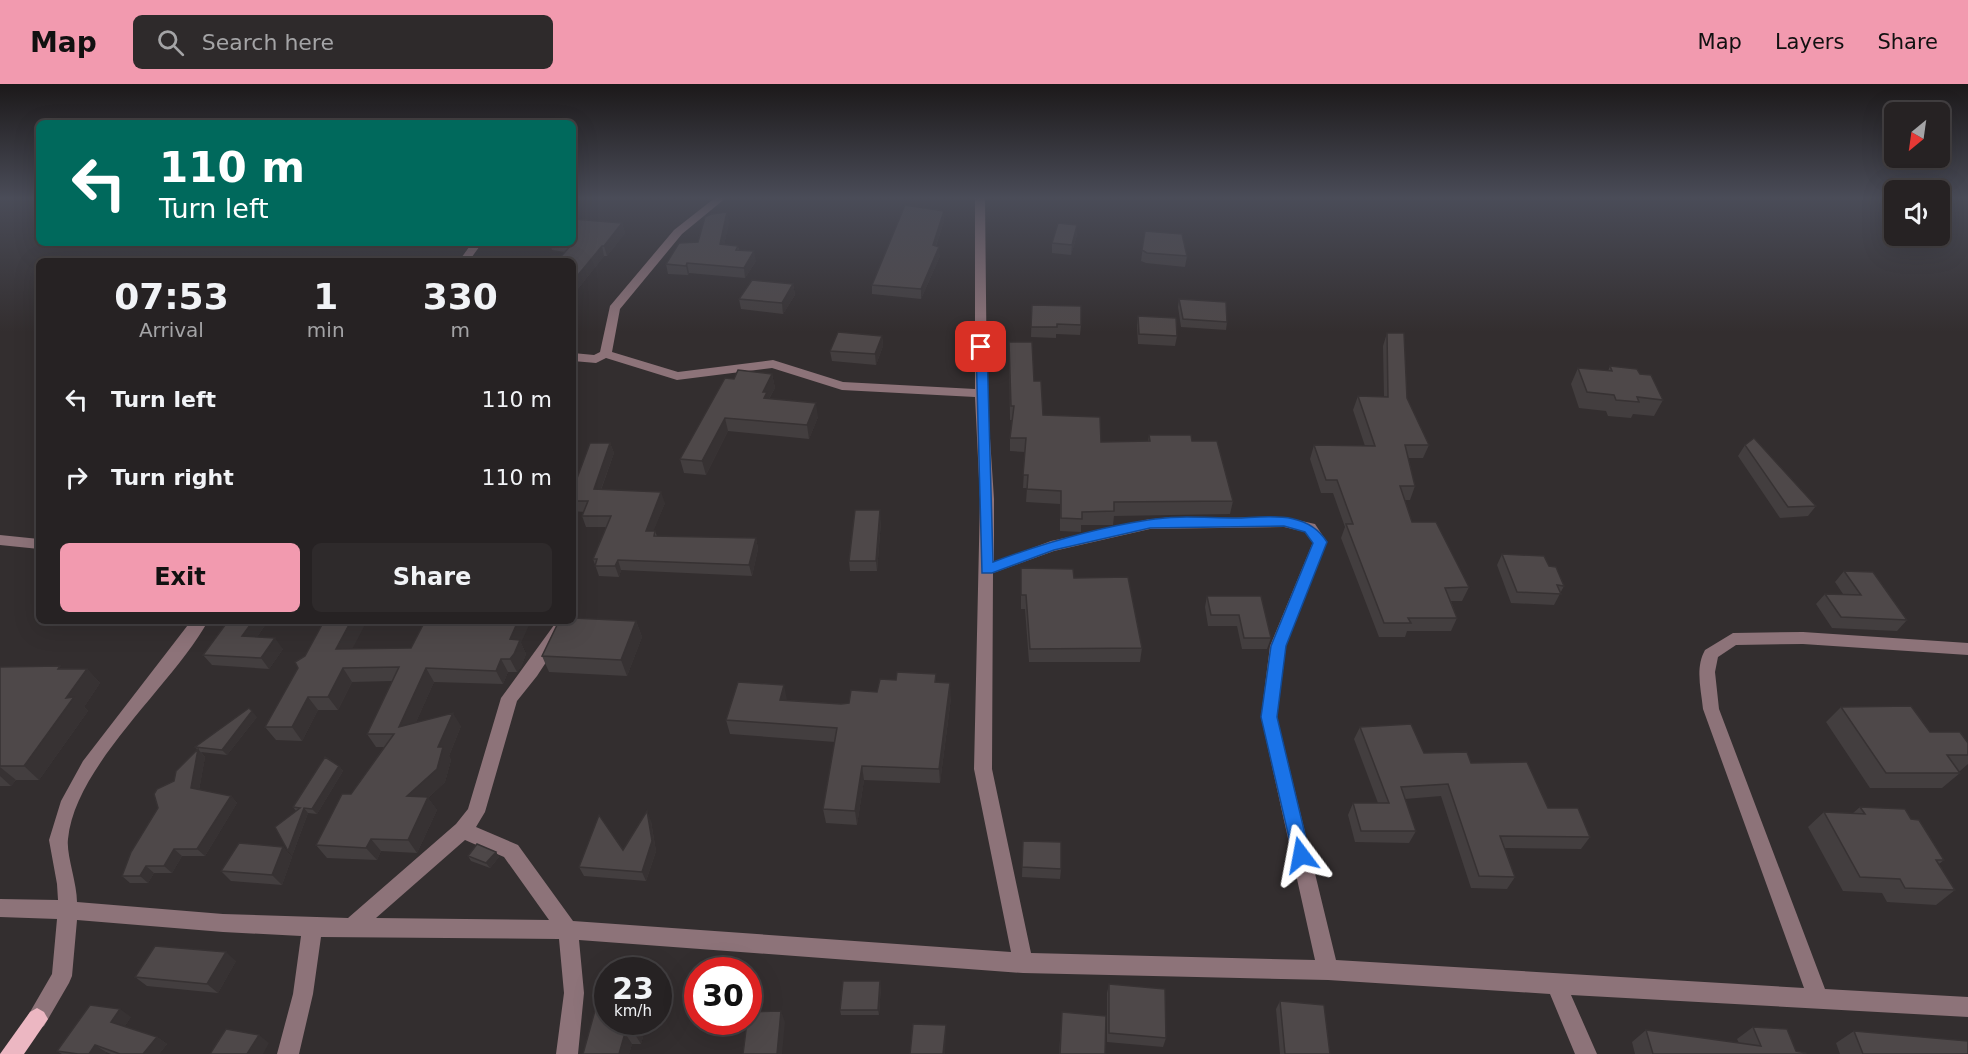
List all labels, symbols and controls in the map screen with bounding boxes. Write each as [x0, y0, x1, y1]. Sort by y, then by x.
search box [133, 15, 553, 69]
text: Map [30, 26, 97, 59]
icon: search [154, 26, 187, 59]
text: Search here [202, 30, 334, 55]
text: Map [1698, 30, 1742, 54]
text: Layers [1775, 30, 1844, 54]
text: Share [1877, 30, 1938, 54]
north arrow [1884, 102, 1950, 168]
map controls [1884, 102, 1950, 246]
text: 110 m [159, 143, 305, 192]
icon: left [60, 144, 138, 222]
button: sound [1884, 180, 1950, 246]
text: Turn left [159, 193, 269, 224]
text: 07:53 [114, 276, 229, 317]
text: 1 [313, 276, 338, 317]
text: 330 [423, 276, 498, 317]
text: Arrival [139, 318, 204, 342]
text: min [307, 318, 345, 342]
text: m [451, 318, 470, 342]
pin [955, 321, 1006, 372]
icon: arrive [964, 330, 997, 363]
icon: left [60, 383, 93, 416]
text: Turn left [111, 387, 216, 412]
text: 110 m [482, 387, 552, 412]
icon: right [60, 461, 93, 494]
text: Turn right [111, 465, 234, 490]
text: 110 m [482, 465, 552, 490]
button: Exit [60, 543, 300, 612]
button: Share [312, 543, 552, 612]
position arrow [1269, 823, 1333, 887]
speed limit sign: 30 [684, 957, 762, 1035]
text: 23 [612, 971, 654, 1006]
text: km/h [614, 1002, 652, 1020]

